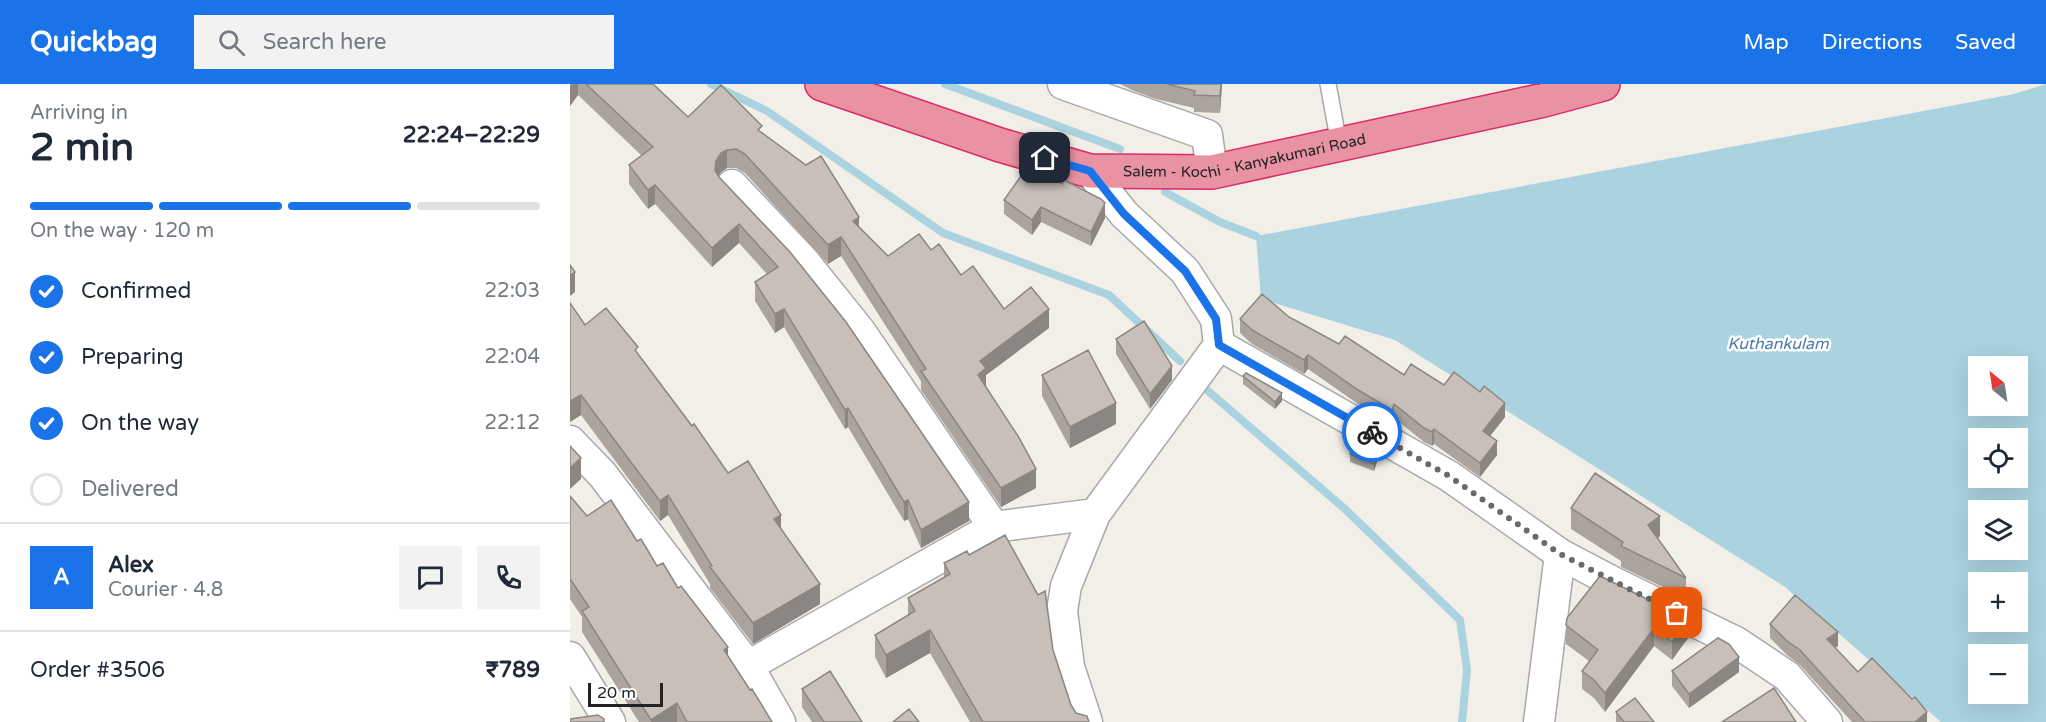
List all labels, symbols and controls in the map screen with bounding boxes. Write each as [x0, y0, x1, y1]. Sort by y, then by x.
search box [194, 15, 614, 69]
text: Quickbag [30, 25, 158, 59]
icon: search [215, 26, 248, 59]
text: Search here [263, 29, 387, 55]
text: Map [1743, 30, 1789, 55]
text: Directions [1822, 30, 1922, 55]
text: Saved [1955, 30, 2016, 55]
text: Arriving in [30, 101, 128, 125]
text: 22:24–22:29 [403, 122, 540, 148]
text: 2 min [30, 124, 134, 171]
street label: Salem - Kochi - Kanyakumari Road [1123, 130, 1368, 182]
pin [1019, 132, 1070, 183]
icon: home [1028, 141, 1061, 174]
text: On the way · 120 m [30, 219, 214, 243]
icon: check [30, 275, 63, 308]
text: Confirmed [81, 278, 191, 304]
text: 22:03 [485, 279, 540, 303]
water label: Kuthankulam [1727, 334, 1829, 354]
icon: check [30, 341, 63, 374]
text: Preparing [81, 344, 184, 370]
text: 22:04 [485, 345, 540, 369]
north arrow [1968, 356, 2028, 416]
map controls [1968, 356, 2028, 704]
courier [1342, 402, 1402, 462]
icon: check [30, 407, 63, 440]
text: On the way [81, 410, 199, 436]
text: 22:12 [485, 411, 540, 435]
icon: bike [1356, 416, 1389, 449]
button: locate [1968, 428, 2028, 488]
text: Delivered [81, 476, 179, 502]
button: layers [1968, 500, 2028, 560]
button: chat [399, 546, 462, 609]
button: phone [477, 546, 540, 609]
text: Alex [108, 552, 154, 578]
text: A [53, 564, 70, 590]
button: + [1968, 572, 2028, 632]
text: Courier · 4.8 [108, 578, 223, 602]
pin [1651, 587, 1702, 638]
icon: bag [1660, 596, 1693, 629]
button: − [1968, 644, 2028, 704]
text: Order #3506 [30, 657, 165, 683]
text: ₹789 [486, 657, 540, 683]
scale bar [588, 680, 663, 708]
text: 20 m [597, 683, 636, 703]

